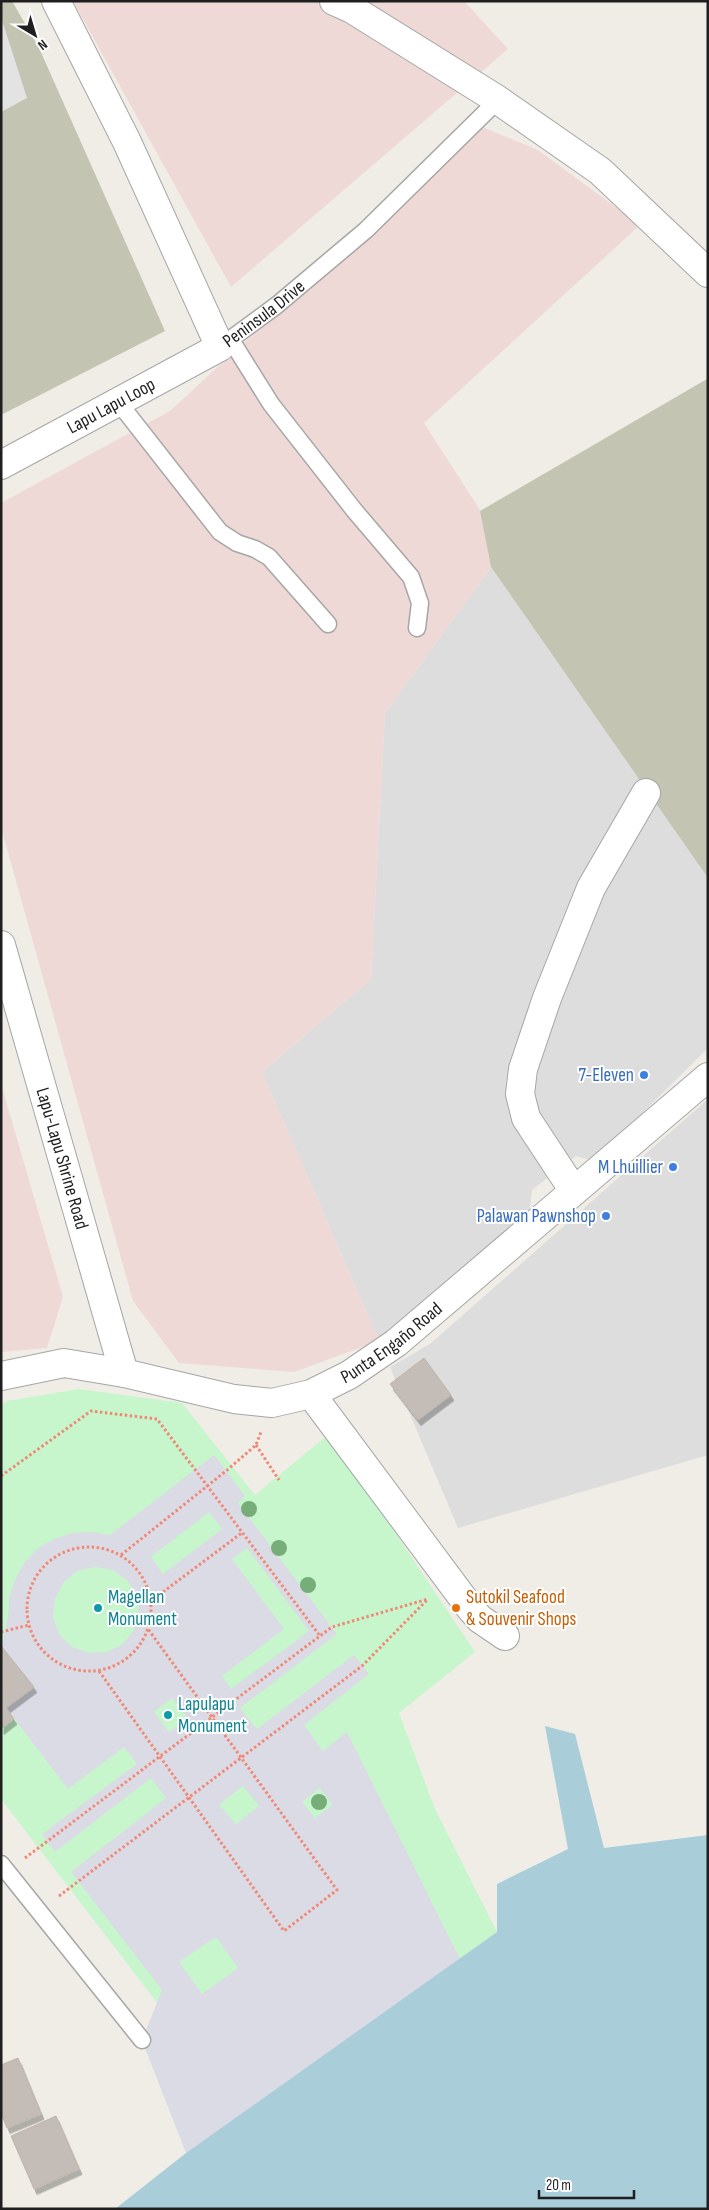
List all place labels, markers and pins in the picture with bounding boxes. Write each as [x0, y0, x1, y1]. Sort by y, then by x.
place label: 7-Eleven [579, 1064, 634, 1087]
marker: 7-Eleven [638, 1069, 650, 1081]
place label: M Lhuillier [598, 1156, 664, 1179]
marker: M Lhuillier [667, 1161, 679, 1173]
place label: Palawan Pawnshop [477, 1205, 596, 1228]
marker: Palawan Pawnshop [600, 1210, 612, 1222]
place label: Magellan Monument [108, 1586, 177, 1631]
place label: Sutokil Seafood & Souvenir Shops [466, 1586, 577, 1631]
marker: Magellan Monument [92, 1602, 104, 1614]
marker: Sutokil Seafood & Souvenir Shops [450, 1602, 462, 1614]
place label: Lapulapu Monument [178, 1693, 247, 1738]
marker: Lapulapu Monument [162, 1709, 174, 1721]

